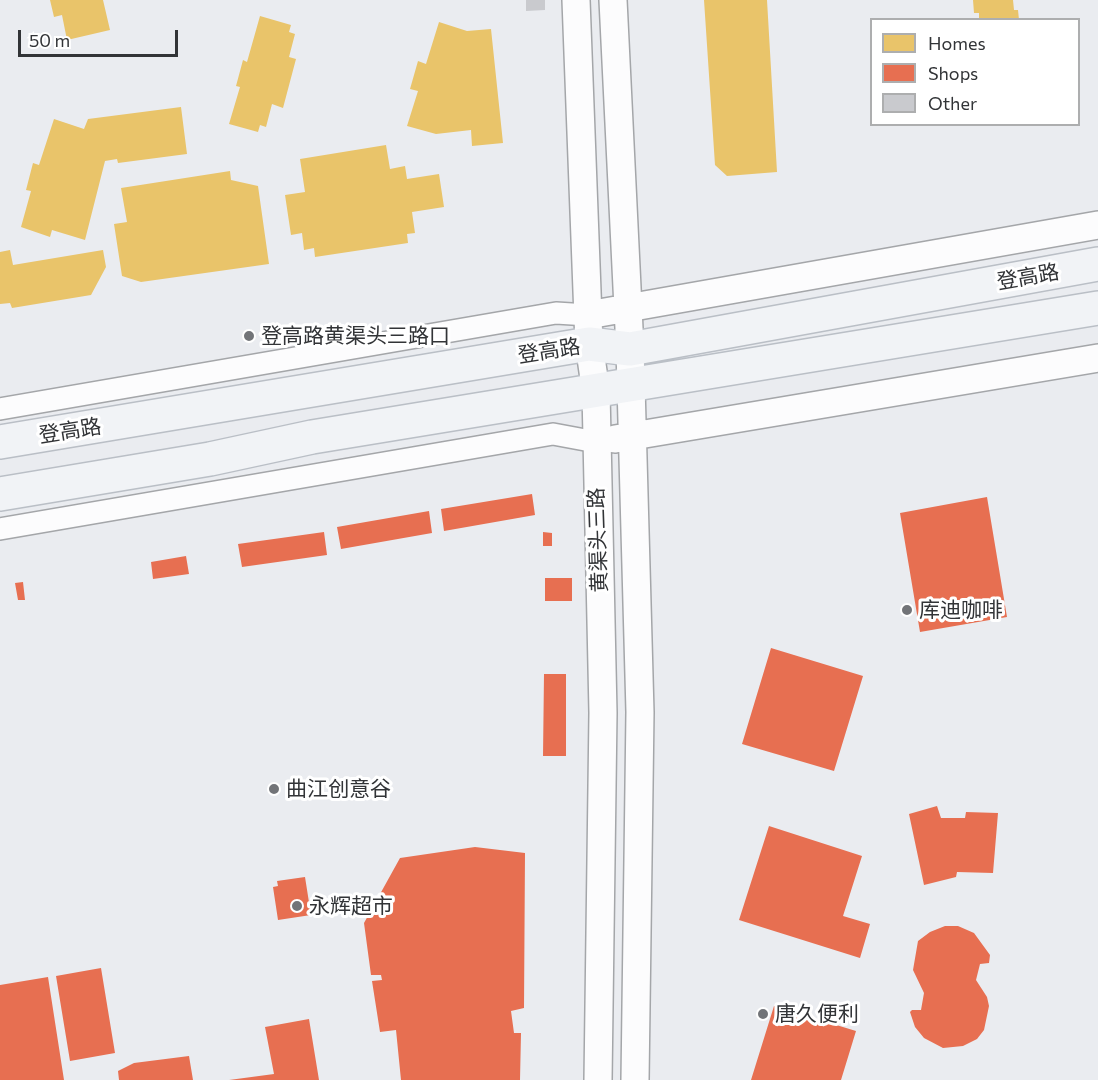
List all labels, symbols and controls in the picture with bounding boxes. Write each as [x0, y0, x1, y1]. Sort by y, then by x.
scale bar [21, 18, 182, 56]
legend [870, 18, 1080, 126]
text: 50 m [29, 29, 70, 51]
text: Homes [928, 32, 986, 54]
text: Shops [928, 62, 978, 84]
text: Other [928, 92, 977, 114]
street label: 登高路 [995, 259, 1061, 295]
place label: 登高路黄渠头三路口 [261, 323, 450, 349]
marker: 登高路黄渠头三路口 [242, 329, 256, 343]
street label: 登高路 [516, 334, 582, 368]
street label: 登高路 [37, 414, 103, 448]
street label: 黄渠头三路 [584, 487, 612, 593]
place label: 库迪咖啡 [919, 597, 1003, 623]
marker: 库迪咖啡 [900, 603, 914, 617]
place label: 曲江创意谷 [286, 776, 391, 802]
marker: 曲江创意谷 [267, 782, 281, 796]
place label: 永辉超市 [309, 893, 393, 919]
marker: 永辉超市 [290, 899, 304, 913]
place label: 唐久便利 [775, 1001, 859, 1027]
marker: 唐久便利 [756, 1007, 770, 1021]

